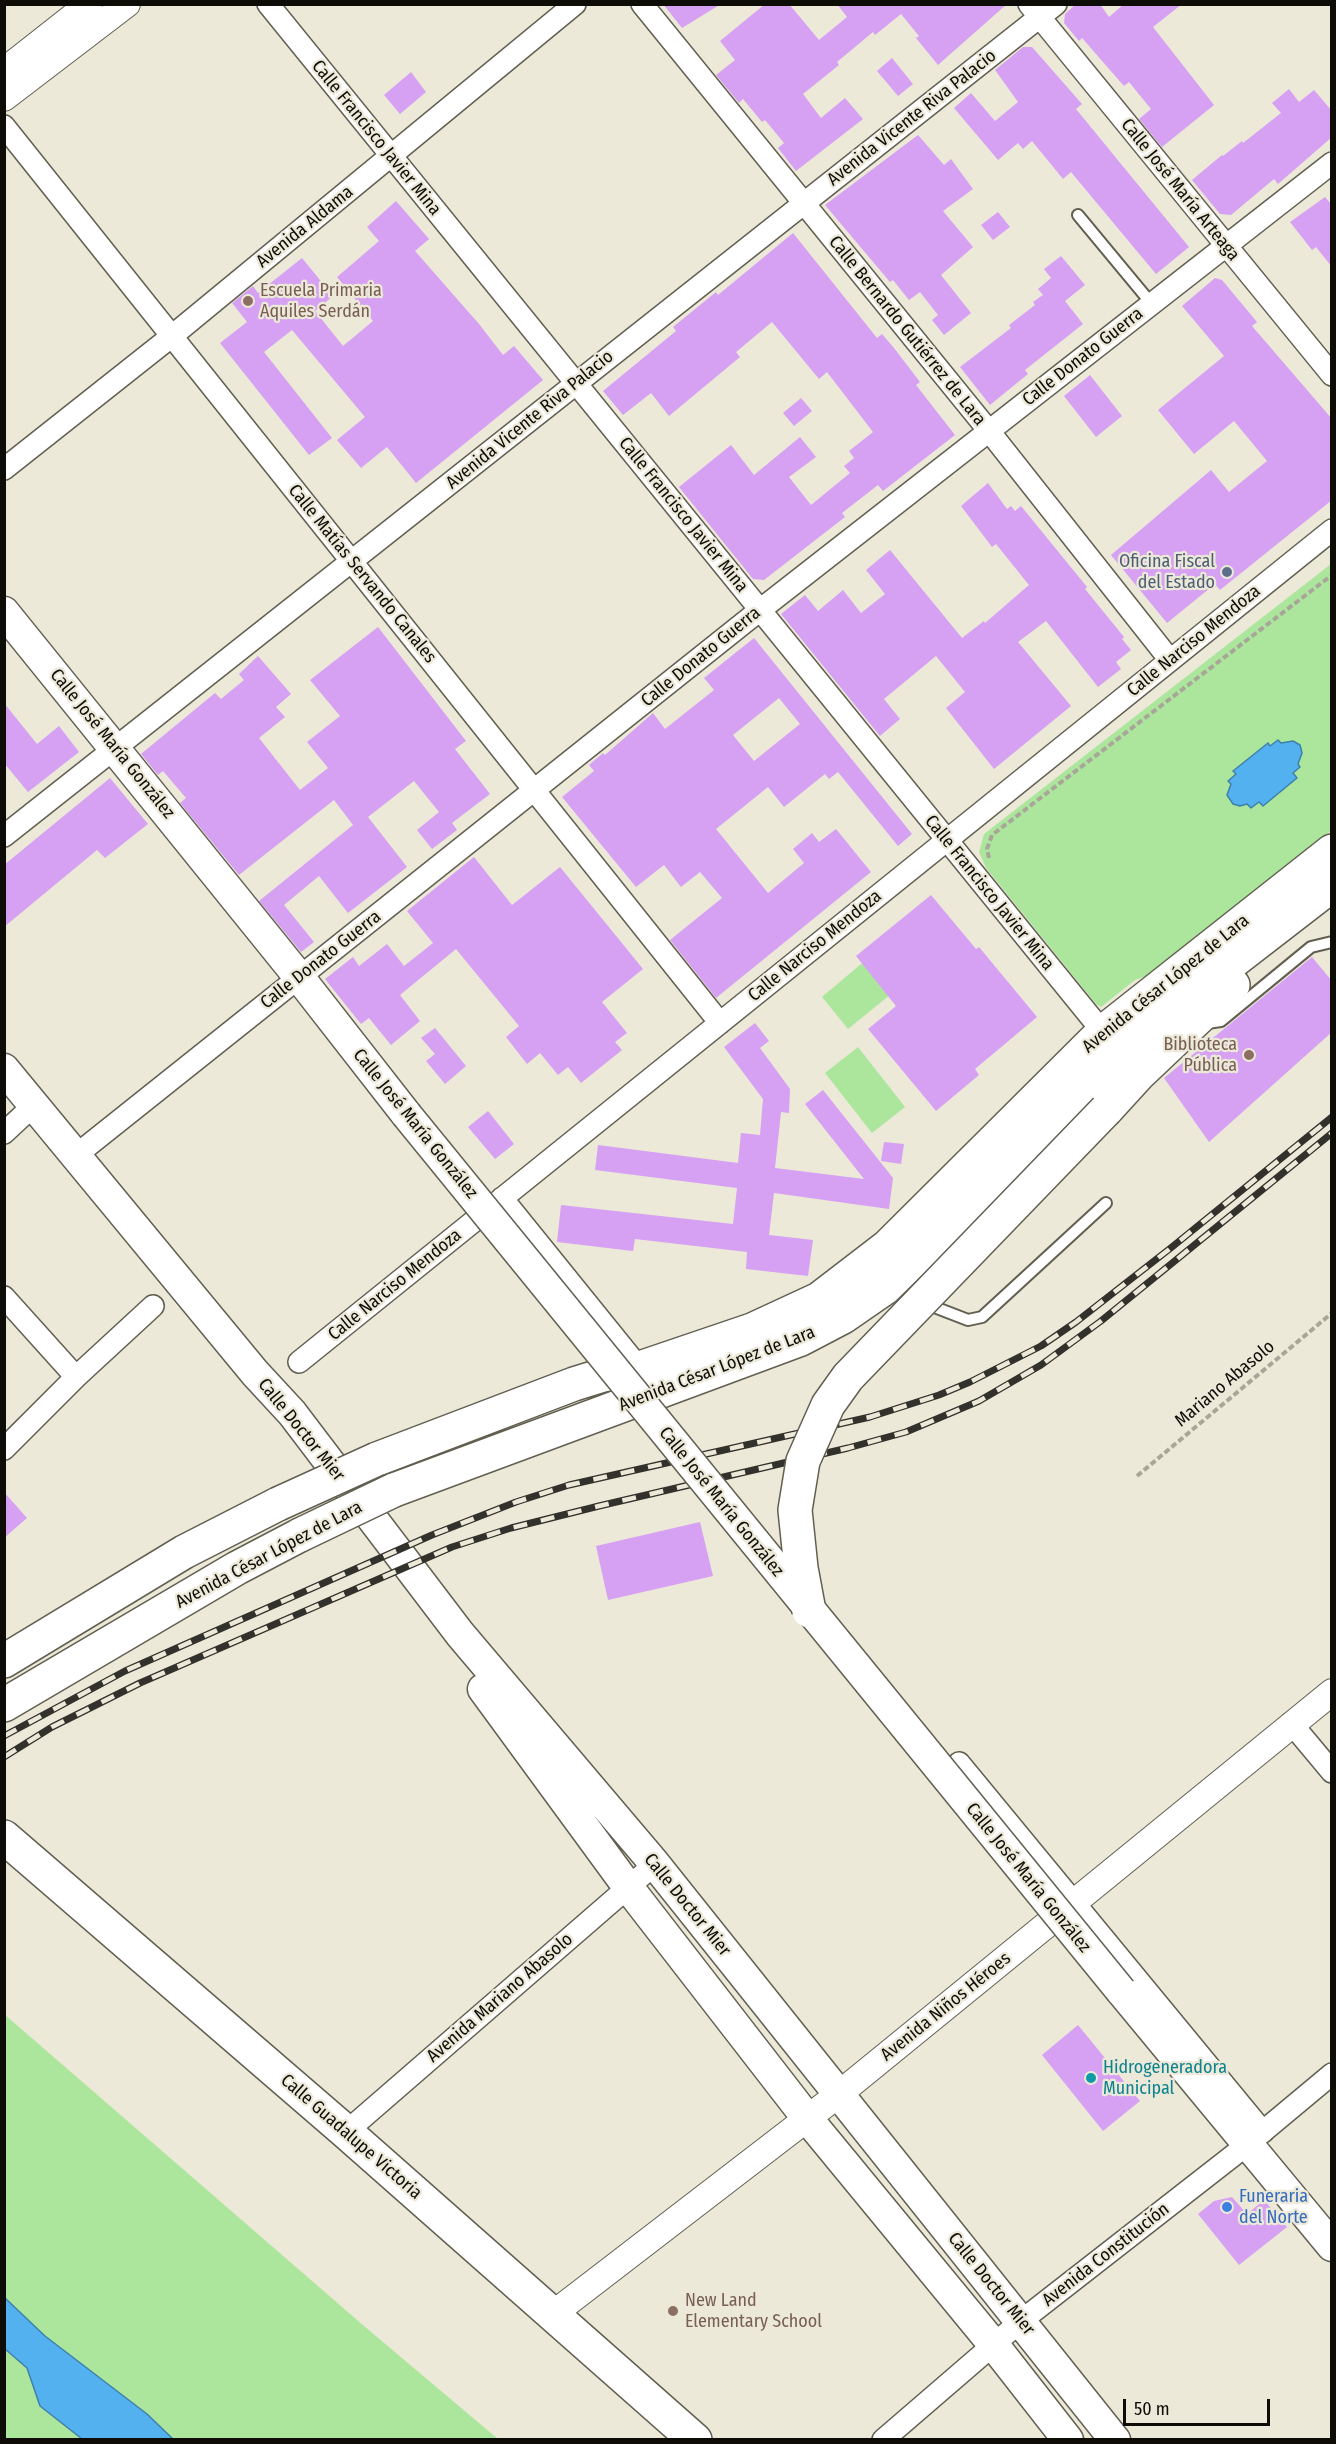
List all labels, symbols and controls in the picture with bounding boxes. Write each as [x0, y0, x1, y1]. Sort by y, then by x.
street label: Avenida Vicente Riva Palacio [823, 45, 1001, 191]
street label: Calle Francisco Javier Mina [307, 56, 445, 220]
street label: Calle José María Arteaga [1116, 115, 1244, 265]
street label: Avenida Aldama [252, 181, 358, 273]
street label: Calle Bernardo Gutiérrez de Lara [824, 232, 990, 430]
place label: Escuela Primaria Aquiles Serdán [260, 280, 382, 322]
marker: Escuela Primaria Aquiles Serdán [241, 294, 255, 308]
street label: Calle Donato Guerra [1018, 303, 1148, 411]
street label: Avenida Vicente Riva Palacio [442, 346, 618, 494]
street label: Calle Francisco Javier Mina [614, 433, 752, 597]
street label: Calle Matías Servando Canales [283, 480, 441, 668]
place label: Oficina Fiscal del Estado [1119, 551, 1215, 594]
marker: Oficina Fiscal del Estado [1220, 565, 1234, 579]
street label: Calle Narciso Mendoza [1123, 581, 1265, 701]
street label: Calle Donato Guerra [637, 602, 765, 712]
street label: Calle José María González [45, 665, 179, 823]
street label: Calle Francisco Javier Mina [920, 811, 1058, 975]
street label: Calle Narciso Mendoza [744, 886, 886, 1006]
street label: Calle Donato Guerra [256, 906, 386, 1014]
street label: Avenida César López de Lara [1078, 910, 1254, 1058]
place label: Biblioteca Pública [1163, 1034, 1237, 1076]
street label: Calle José María González [348, 1045, 482, 1203]
marker: Biblioteca Pública [1242, 1048, 1256, 1062]
street label: Calle Narciso Mendoza [324, 1225, 466, 1345]
street label: Avenida César López de Lara [616, 1322, 818, 1416]
street label: Mariano Abasolo [1171, 1336, 1279, 1432]
street label: Calle Doctor Mier [253, 1374, 349, 1486]
street label: Calle José María González [654, 1423, 788, 1581]
street label: Avenida César López de Lara [172, 1497, 366, 1613]
street label: Calle José María González [961, 1799, 1095, 1957]
street label: Calle Doctor Mier [639, 1849, 735, 1961]
street label: Avenida Mariano Abasolo [423, 1929, 577, 2067]
street label: Avenida Niños Héroes [877, 1948, 1015, 2066]
place label: Hidrogeneradora Municipal [1103, 2057, 1227, 2100]
street label: Calle Guadalupe Victoria [276, 2070, 426, 2204]
marker: Hidrogeneradora Municipal [1084, 2071, 1098, 2085]
place label: Funeraria del Norte [1239, 2186, 1308, 2228]
street label: Avenida Constitución [1038, 2199, 1174, 2311]
marker: Funeraria del Norte [1220, 2200, 1234, 2214]
street label: Calle Doctor Mier [943, 2228, 1039, 2340]
place label: New Land Elementary School [685, 2290, 822, 2332]
marker: New Land Elementary School [666, 2304, 680, 2318]
scale bar [1126, 2387, 1273, 2425]
text: 50 m [1134, 2398, 1170, 2420]

